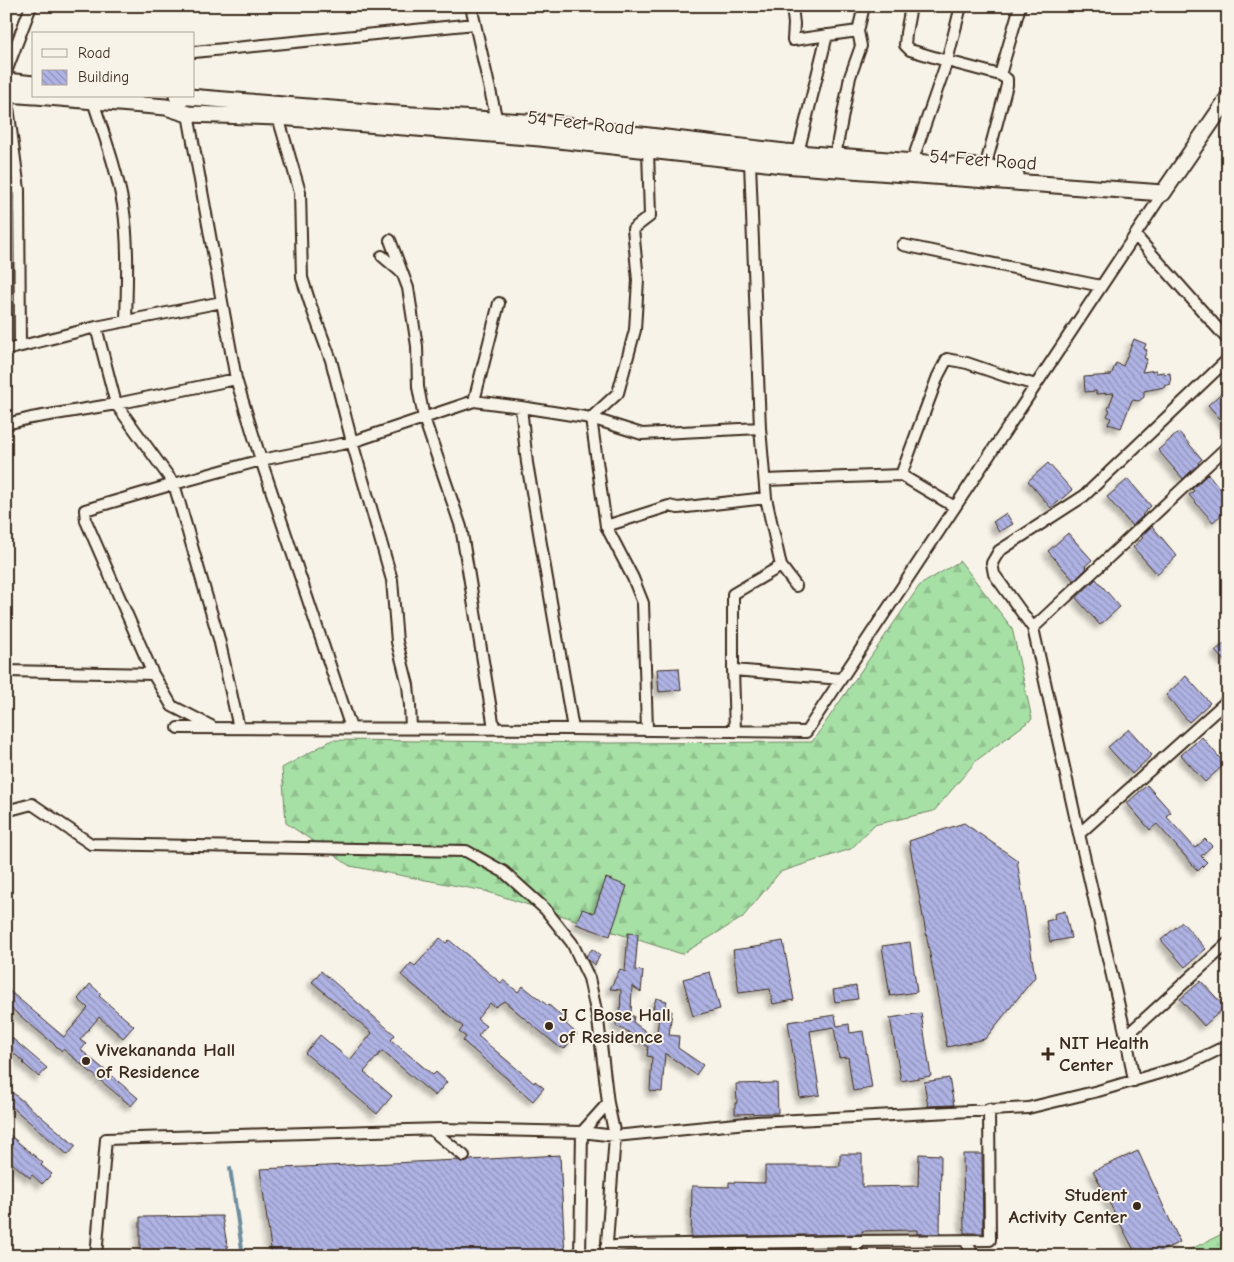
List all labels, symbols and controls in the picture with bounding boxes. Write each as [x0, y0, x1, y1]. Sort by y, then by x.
legend [32, 32, 195, 98]
text: Road [78, 44, 110, 62]
text: Building [78, 68, 129, 86]
street label: 54 Feet Road [526, 106, 636, 140]
street label: 54 Feet Road [929, 145, 1037, 175]
place label: J C Bose Hall of Residence [559, 1004, 671, 1048]
marker: J C Bose Hall of Residence [543, 1020, 555, 1032]
place label: NIT Health Center [1059, 1032, 1149, 1076]
place label: Vivekananda Hall of Residence [96, 1039, 235, 1083]
marker: NIT Health Center [1041, 1047, 1055, 1061]
marker: Vivekananda Hall of Residence [80, 1055, 92, 1067]
place label: Student Activity Center [1009, 1184, 1128, 1228]
marker: Student Activity Center [1131, 1200, 1143, 1212]

